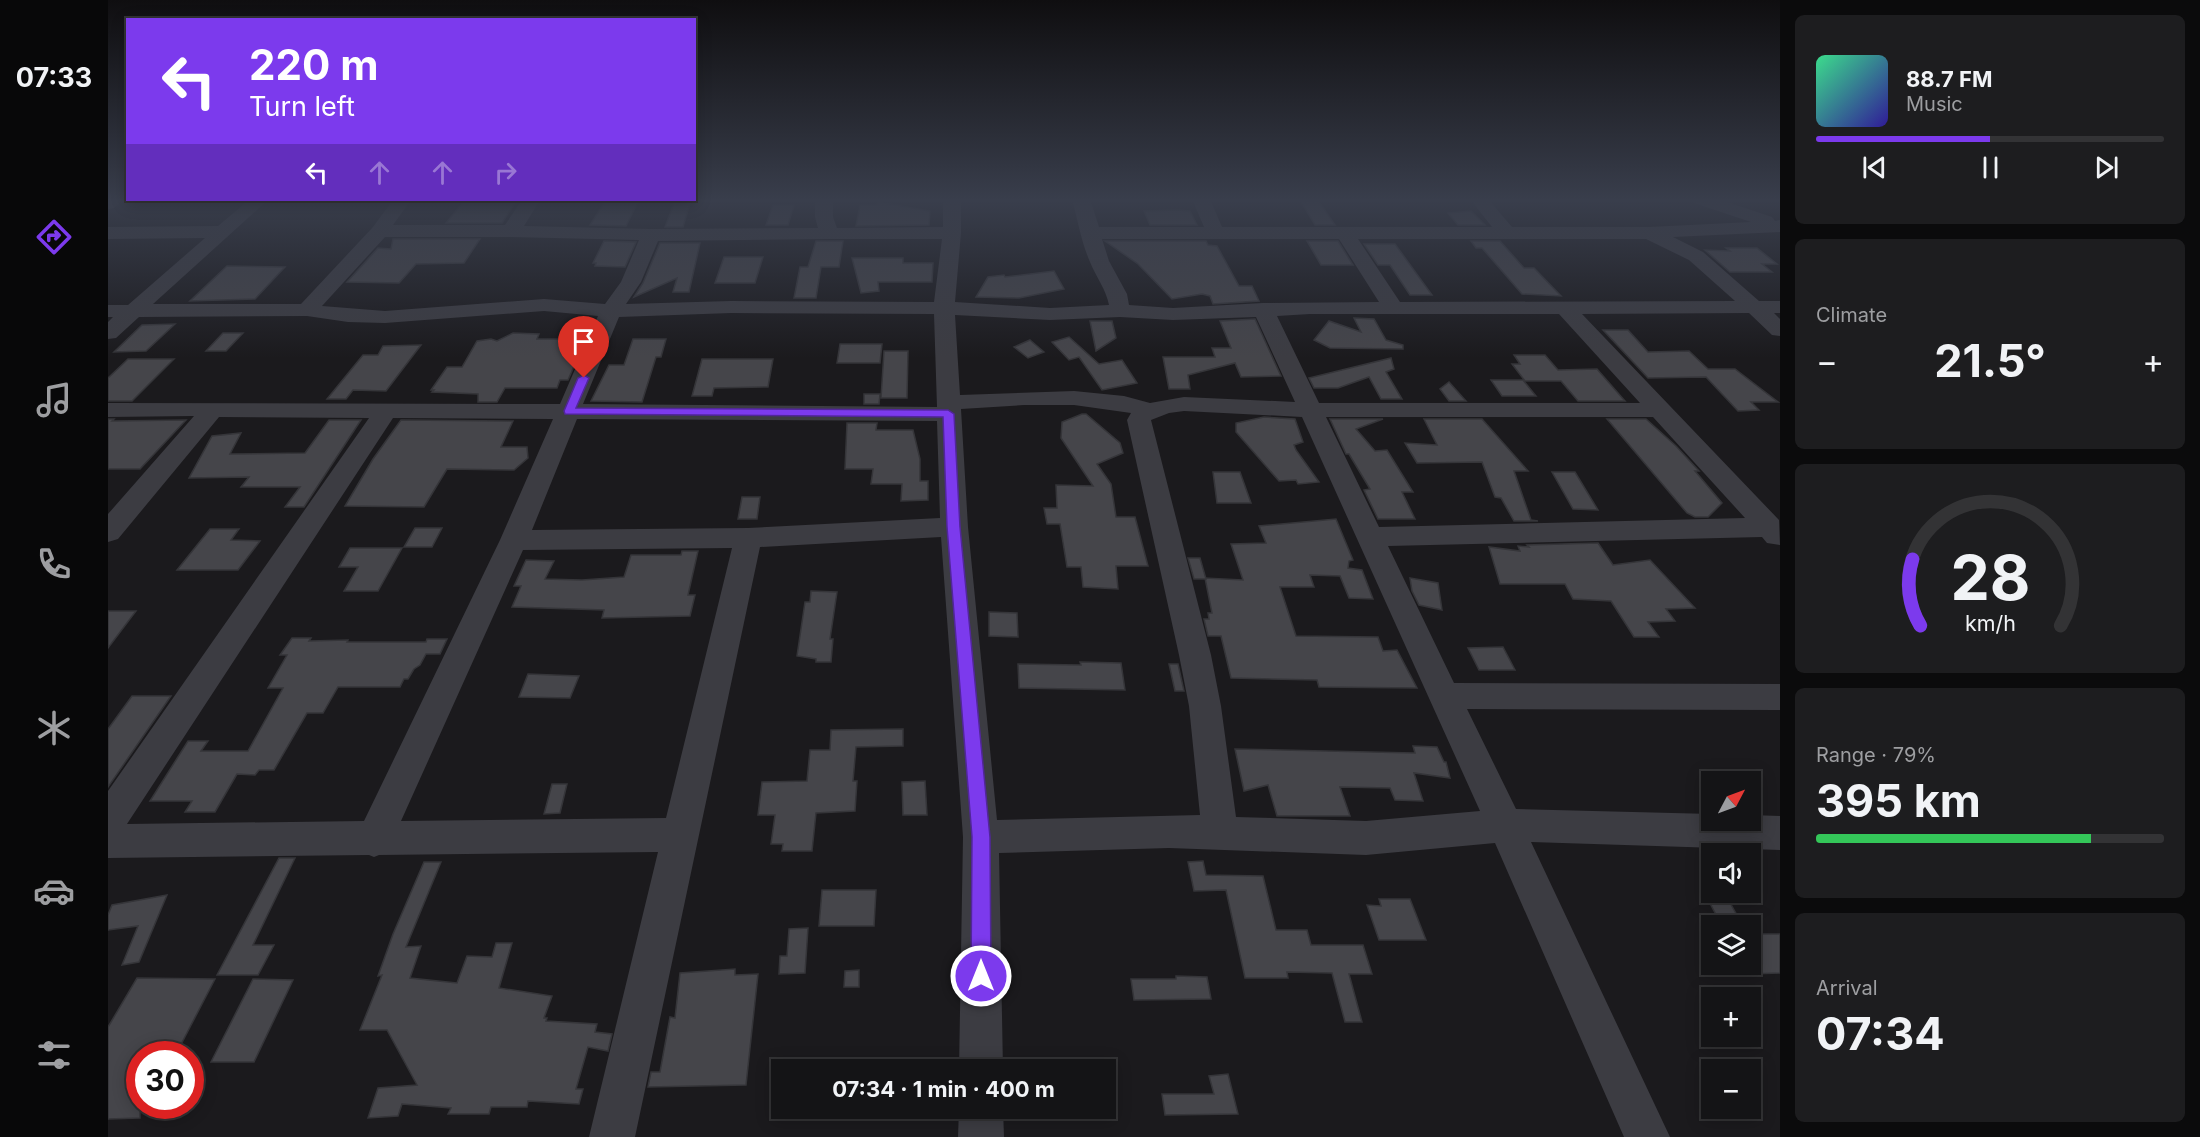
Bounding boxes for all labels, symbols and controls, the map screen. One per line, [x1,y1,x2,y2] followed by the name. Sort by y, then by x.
[249,39,379,90] text: 220 m
[150,42,228,120] icon: left
[16,61,92,94] text: 07:33
[1906,66,1992,92] text: 88.7 FM
[249,90,355,123] text: Turn left
[1906,92,1963,116] text: Music
[1858,151,1891,184] icon: previous
[1974,151,2007,184] icon: pause
[2090,151,2123,184] icon: next
[300,156,333,189] icon: left
[363,156,396,189] icon: ahead
[426,156,459,189] icon: ahead
[489,156,522,189] icon: right
[33,216,75,258] icon: directions
[1816,303,1887,327] text: Climate
[558,316,609,378] pin
[567,325,600,358] icon: arrive
[1934,333,2046,388] text: 21.5°
[1816,341,1838,381] text: −
[2142,341,2164,381] text: +
[33,379,75,421] icon: music
[1950,540,2030,615] text: 28
[33,543,75,585] icon: phone
[1965,610,2015,636] text: km/h
[33,707,75,749] icon: climate
[1816,743,1936,767] text: Range · 79%
[1701,771,1761,831] north arrow
[1701,771,1761,1119] map controls
[1816,773,1981,828] text: 395 km
[1701,843,1761,903] button: sound
[33,870,75,912] icon: car
[1701,915,1761,975] button: layers
[949,944,1013,1008] position arrow
[1816,976,1878,1000] text: Arrival
[1701,987,1761,1047] button: +
[1816,1006,1945,1061] text: 07:34
[33,1034,75,1076] icon: filters
[126,1041,204,1119] speed limit sign: 30
[1701,1059,1761,1119] button: −
[832,1076,1055,1102] text: 07:34 · 1 min · 400 m

